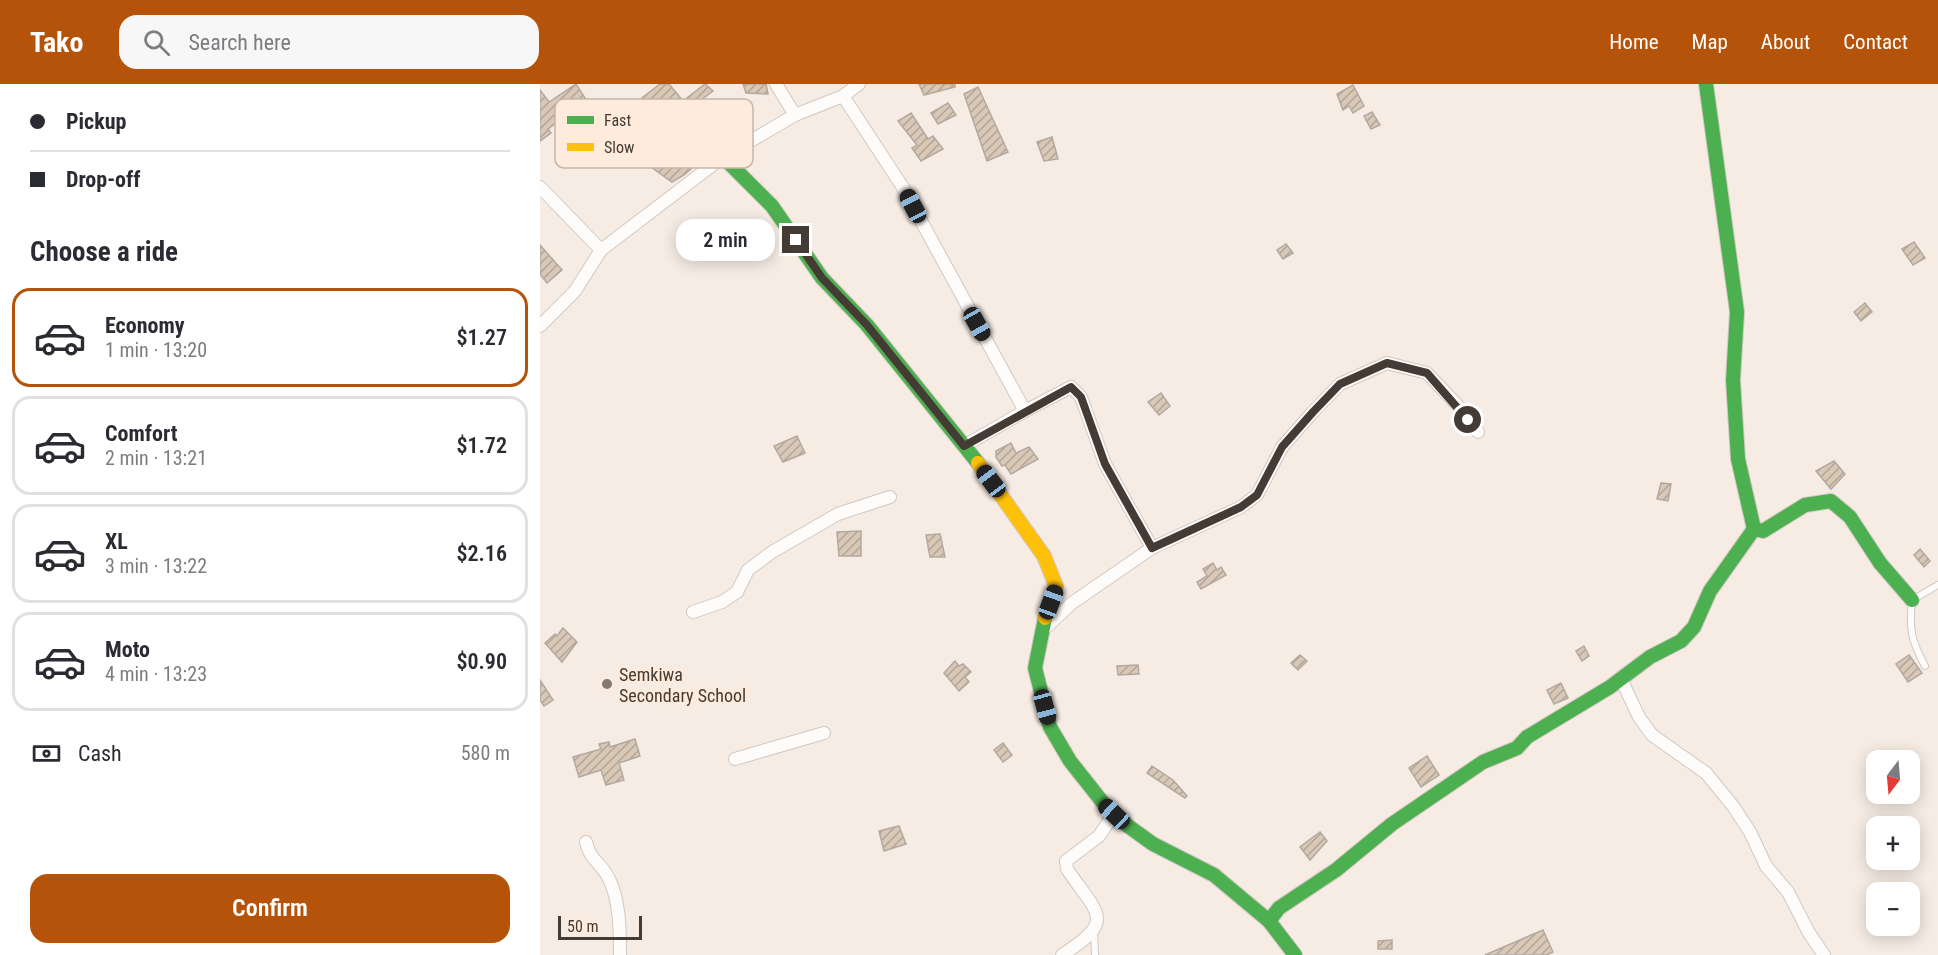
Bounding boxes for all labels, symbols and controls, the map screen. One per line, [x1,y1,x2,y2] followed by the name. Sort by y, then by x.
[119,15,539,69] search box
[30,26,83,59] text: Tako
[140,26,173,59] icon: search
[188,30,291,55] text: Search here
[1609,30,1659,54] text: Home
[1692,30,1728,54] text: Map
[1761,30,1810,54] text: About
[1843,30,1908,54] text: Contact
[555,99,753,168] legend
[66,109,126,134] text: Pickup
[604,111,631,130] text: Fast
[604,138,634,157] text: Slow
[66,167,140,192] text: Drop-off
[897,186,929,226] car
[676,219,775,261] callout: 2 min
[782,226,809,253] route end
[703,228,748,252] text: 2 min
[30,236,178,268] text: Choose a ride
[960,304,994,344] car
[33,311,87,365] icon: car
[105,313,185,338] text: Economy
[456,325,507,350] text: $1.27
[105,338,207,362] text: 1 min · 13:20
[1454,406,1481,433] route start
[33,419,87,473] icon: car
[105,421,178,446] text: Comfort
[456,433,507,458] text: $1.72
[105,446,207,470] text: 2 min · 13:21
[973,461,1009,501] car
[33,527,87,581] icon: car
[105,529,128,554] text: XL
[456,541,507,566] text: $2.16
[105,554,207,578] text: 3 min · 13:22
[1036,582,1066,622] car
[33,635,87,689] icon: car
[105,637,150,662] text: Moto
[456,649,507,674] text: $0.90
[105,662,207,686] text: 4 min · 13:23
[619,664,746,706] place label: Semkiwa Secondary School
[600,677,614,691] marker: Semkiwa Secondary School
[1032,687,1058,727] car
[30,737,63,770] icon: cash
[78,741,122,766] text: Cash
[461,741,510,765] text: 580 m
[1866,750,1920,804] north arrow
[1866,750,1920,936] map controls
[1095,795,1133,833] car
[1866,816,1920,870] button: +
[30,874,510,943] button: Confirm
[1866,882,1920,936] button: −
[558,913,642,940] scale bar
[567,917,599,936] text: 50 m

